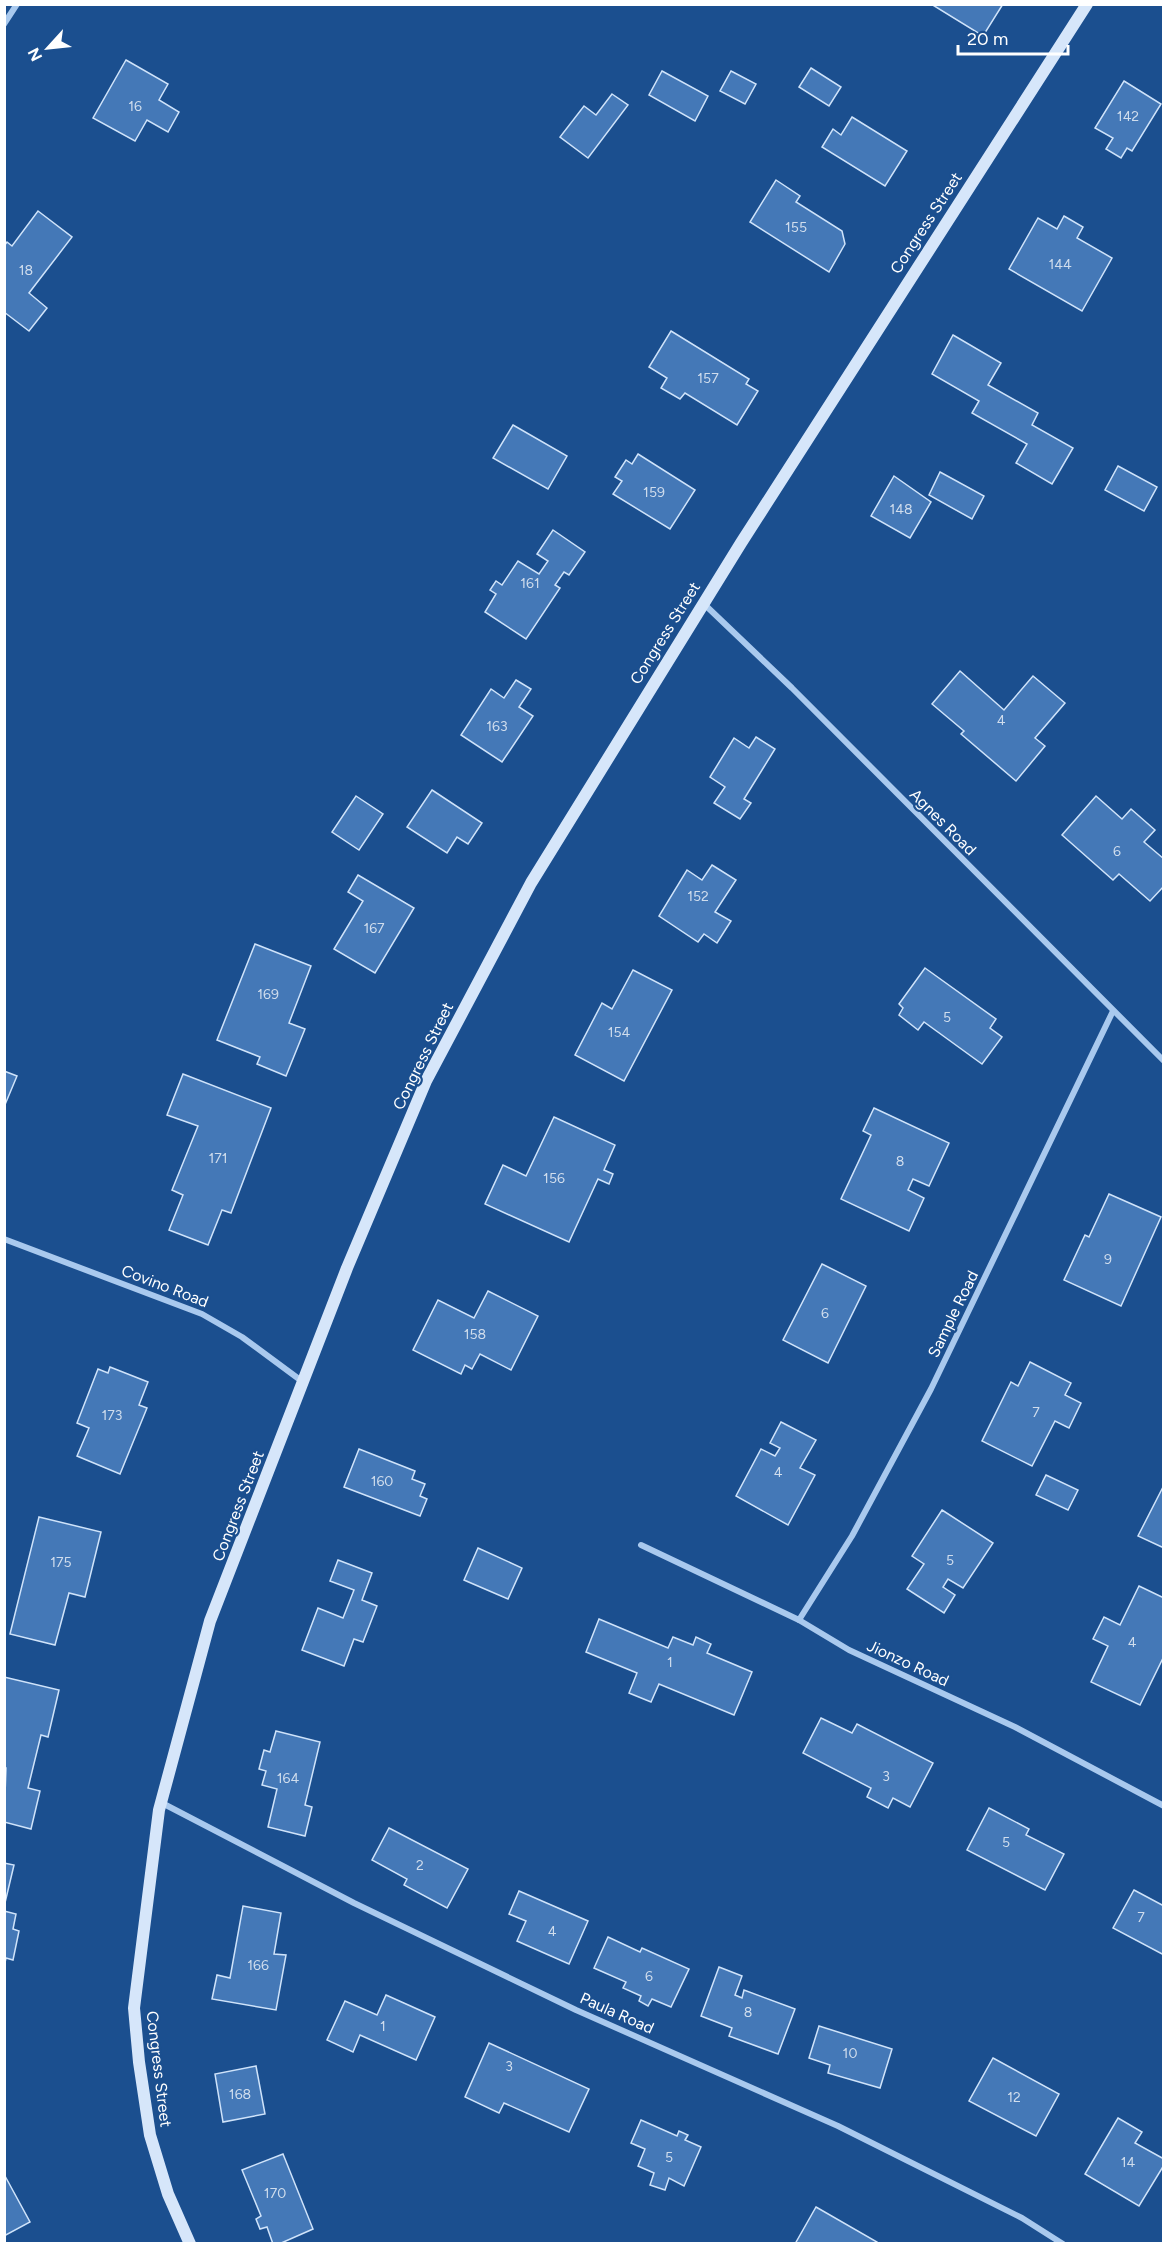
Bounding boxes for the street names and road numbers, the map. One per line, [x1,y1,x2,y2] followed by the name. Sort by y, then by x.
[886,169,966,277] street label: Congress Street
[626,578,704,688] street label: Congress Street
[906,785,980,859] street label: Agnes Road
[389,999,457,1113] street label: Congress Street
[119,1261,211,1311] street label: Covino Road
[924,1268,982,1360] street label: Sample Road
[208,1448,268,1564] street label: Congress Street
[864,1636,952,1690] street label: Jionzo Road
[577,1988,657,2038] street label: Paula Road
[142,2010,176,2128] street label: Congress Street

